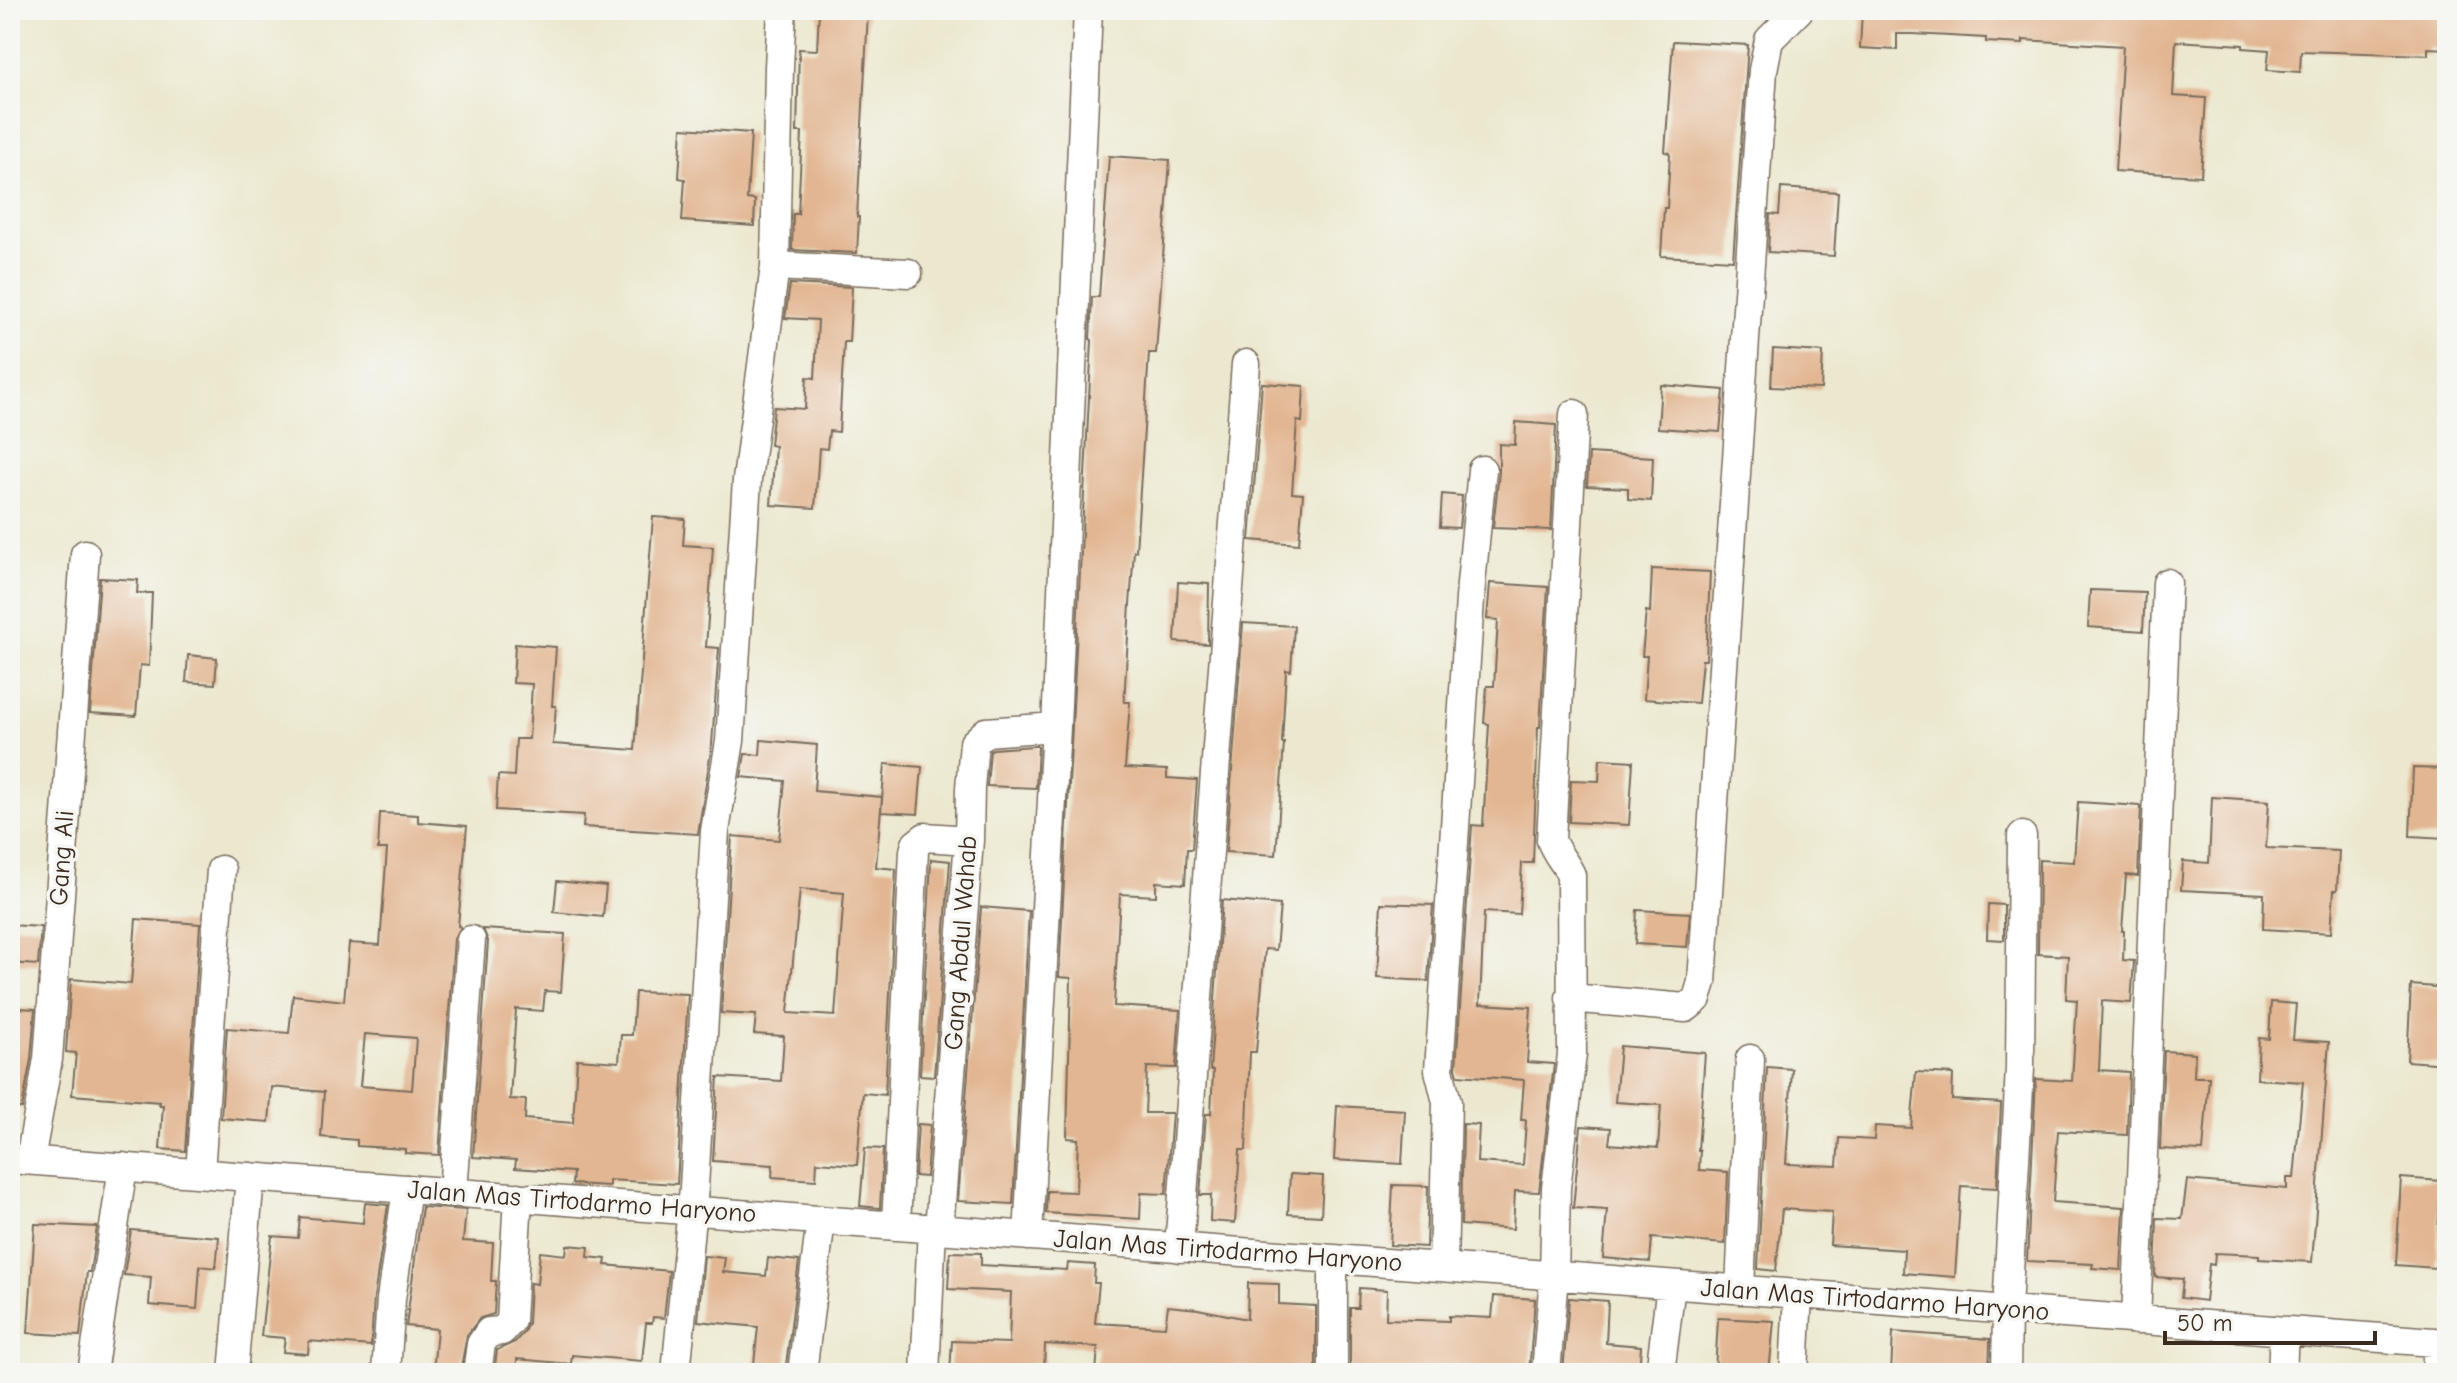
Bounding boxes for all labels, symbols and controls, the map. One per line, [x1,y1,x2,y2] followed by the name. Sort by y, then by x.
[44,809,80,907] street label: Gang Ali
[939,835,983,1051] street label: Gang Abdul Wahab
[407,1175,757,1229] street label: Jalan Mas Tirtodarmo Haryono
[1053,1224,1403,1278] street label: Jalan Mas Tirtodarmo Haryono
[1700,1273,2050,1327] street label: Jalan Mas Tirtodarmo Haryono
[2165,1295,2375,1345] scale bar
[2177,1309,2233,1337] text: 50 m

